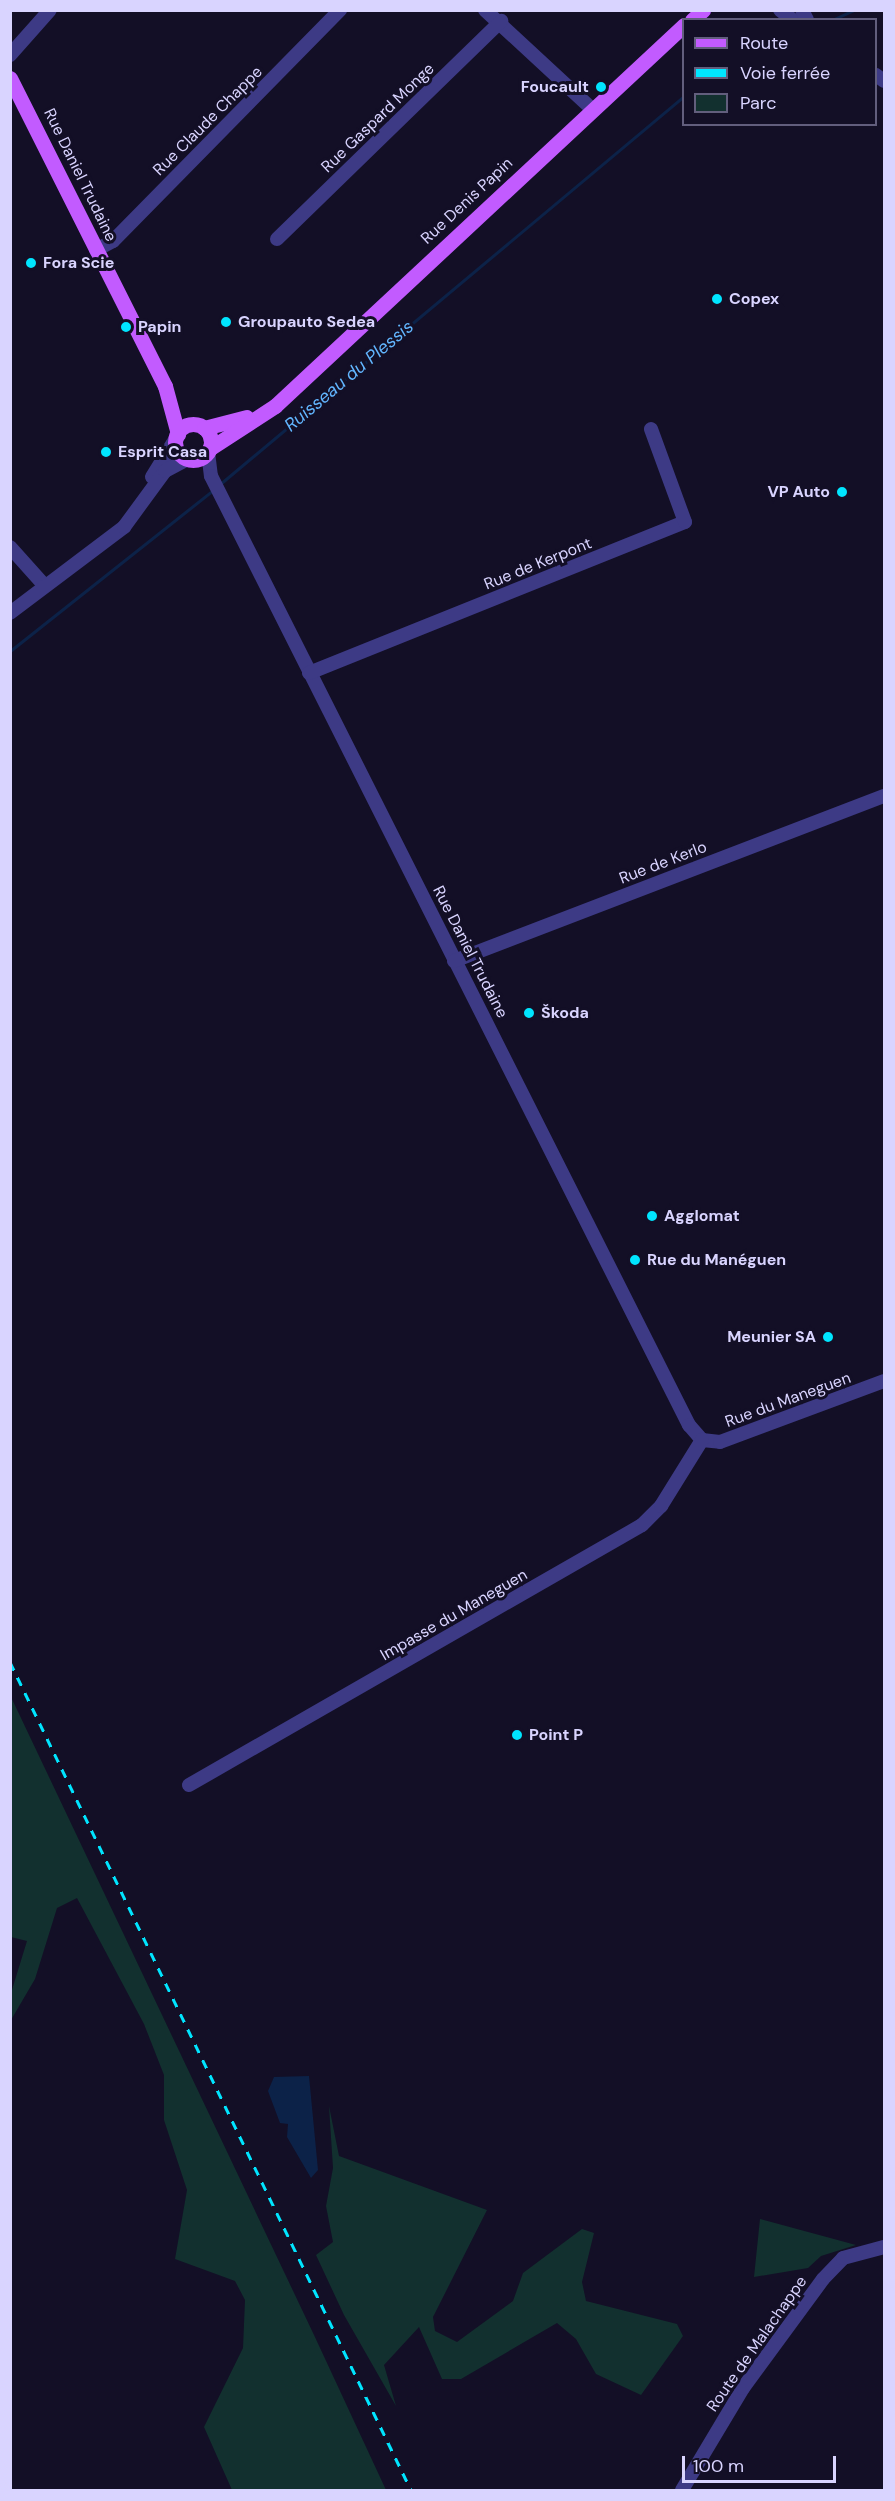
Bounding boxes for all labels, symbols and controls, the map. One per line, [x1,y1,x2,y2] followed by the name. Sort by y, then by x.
[682,18,877,126] legend
[740,31,788,55] text: Route
[318,59,438,177] street label: Rue Gaspard Monge
[740,61,830,85] text: Voie ferrée
[149,62,267,180] street label: Rue Claude Chappe
[521,77,589,97] place label: Foucault
[594,80,608,94] marker: Foucault
[740,91,776,115] text: Parc
[39,105,121,245] street label: Rue Daniel Trudaine
[417,154,517,248] street label: Rue Denis Papin
[43,253,114,273] place label: Fora Scie
[24,256,38,270] marker: Fora Scie
[729,289,779,309] place label: Copex
[710,292,724,306] marker: Copex
[238,312,375,332] place label: Groupauto Sedea
[219,315,233,329] marker: Groupauto Sedea
[280,316,418,436] water label: Ruisseau du Plessis
[138,317,181,337] place label: Papin
[119,320,133,334] marker: Papin
[118,442,207,462] place label: Esprit Casa
[99,445,113,459] marker: Esprit Casa
[768,482,830,502] place label: VP Auto
[835,485,849,499] marker: VP Auto
[481,534,595,594] street label: Rue de Kerpont
[616,838,710,888] street label: Rue de Kerlo
[428,883,512,1021] street label: Rue Daniel Trudaine
[541,1003,589,1023] place label: Škoda
[522,1006,536,1020] marker: Škoda
[664,1206,740,1226] place label: Agglomat
[645,1209,659,1223] marker: Agglomat
[647,1250,786,1270] place label: Rue du Manéguen
[628,1253,642,1267] marker: Rue du Manéguen
[727,1327,816,1347] place label: Meunier SA
[821,1330,835,1344] marker: Meunier SA
[723,1368,853,1432] street label: Rue du Maneguen
[377,1565,531,1665] street label: Impasse du Maneguen
[529,1725,583,1745] place label: Point P
[510,1728,524,1742] marker: Point P
[703,2273,811,2415] street label: Route de Malachappe
[685,2444,840,2482] scale bar
[693,2454,744,2478] text: 100 m

